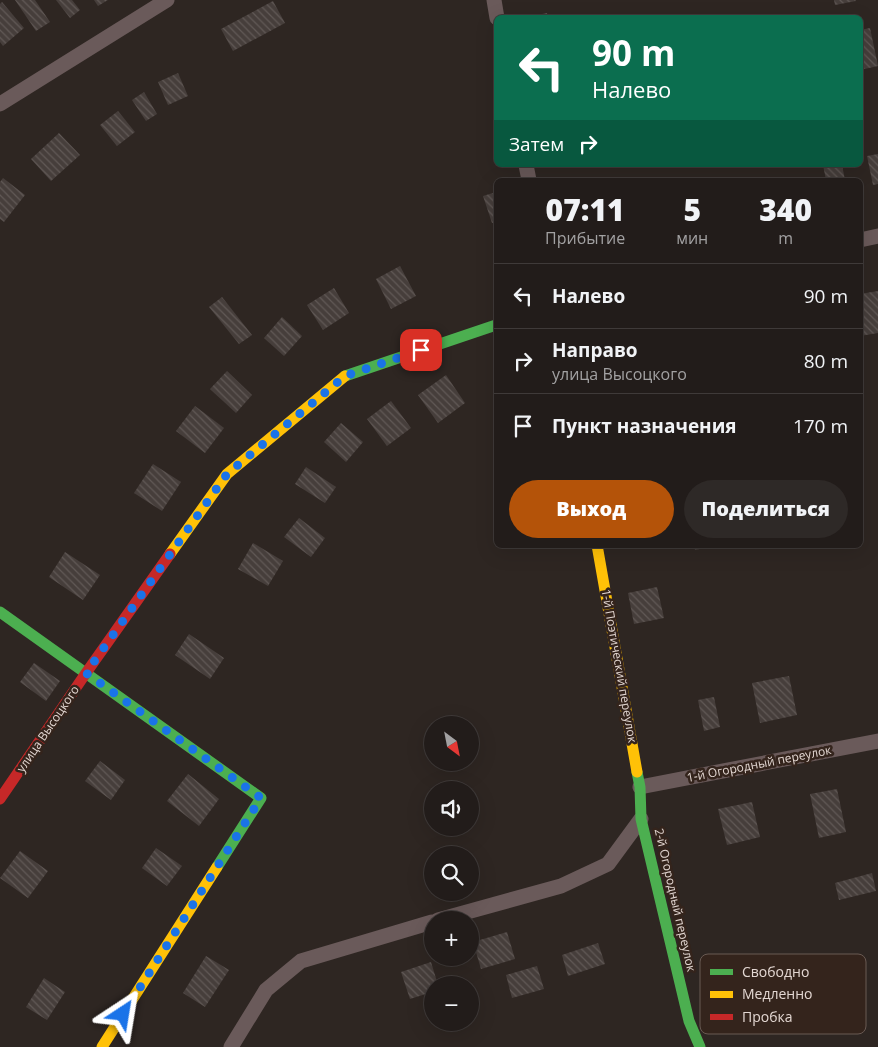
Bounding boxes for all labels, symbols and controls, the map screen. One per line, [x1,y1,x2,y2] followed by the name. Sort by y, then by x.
[592,29,675,76] text: 90 m
[509,35,574,100] icon: left
[592,74,671,104] text: Налево
[574,130,602,158] icon: right
[509,131,564,157] text: Затем
[546,189,625,230] text: 07:11
[683,189,701,230] text: 5
[759,189,812,230] text: 340
[545,227,625,249] text: Прибытие
[676,227,708,249] text: мин
[778,227,793,249] text: m
[509,282,537,310] icon: left
[552,283,625,309] text: Налево
[804,283,848,309] text: 90 m
[400,329,442,371] pin
[407,336,435,364] icon: arrive
[552,337,638,363] text: Направо
[509,347,537,375] icon: right
[804,348,848,374] text: 80 m
[552,363,687,385] text: улица Высоцкого
[509,412,537,440] icon: arrive
[552,413,737,439] text: Пункт назначения
[793,413,848,439] text: 170 m
[509,480,674,538] button: Выход
[684,480,848,538] button: Поделиться
[598,588,642,745] street label: 1-й Поэтический переулок
[12,682,83,775] street label: улица Высоцкого
[424,716,479,771] north arrow
[424,716,479,1031] map controls
[685,741,833,786] street label: 1-й Огородный переулок
[424,781,479,836] button: sound
[651,826,700,974] street label: 2-й Огородный переулок
[424,846,479,901] button: search
[424,911,479,966] button: +
[700,954,866,1034] legend
[742,962,809,981] text: Свободно
[424,976,479,1031] button: −
[742,984,813,1003] text: Медленно
[96,987,148,1039] position arrow
[742,1007,793,1026] text: Пробка

